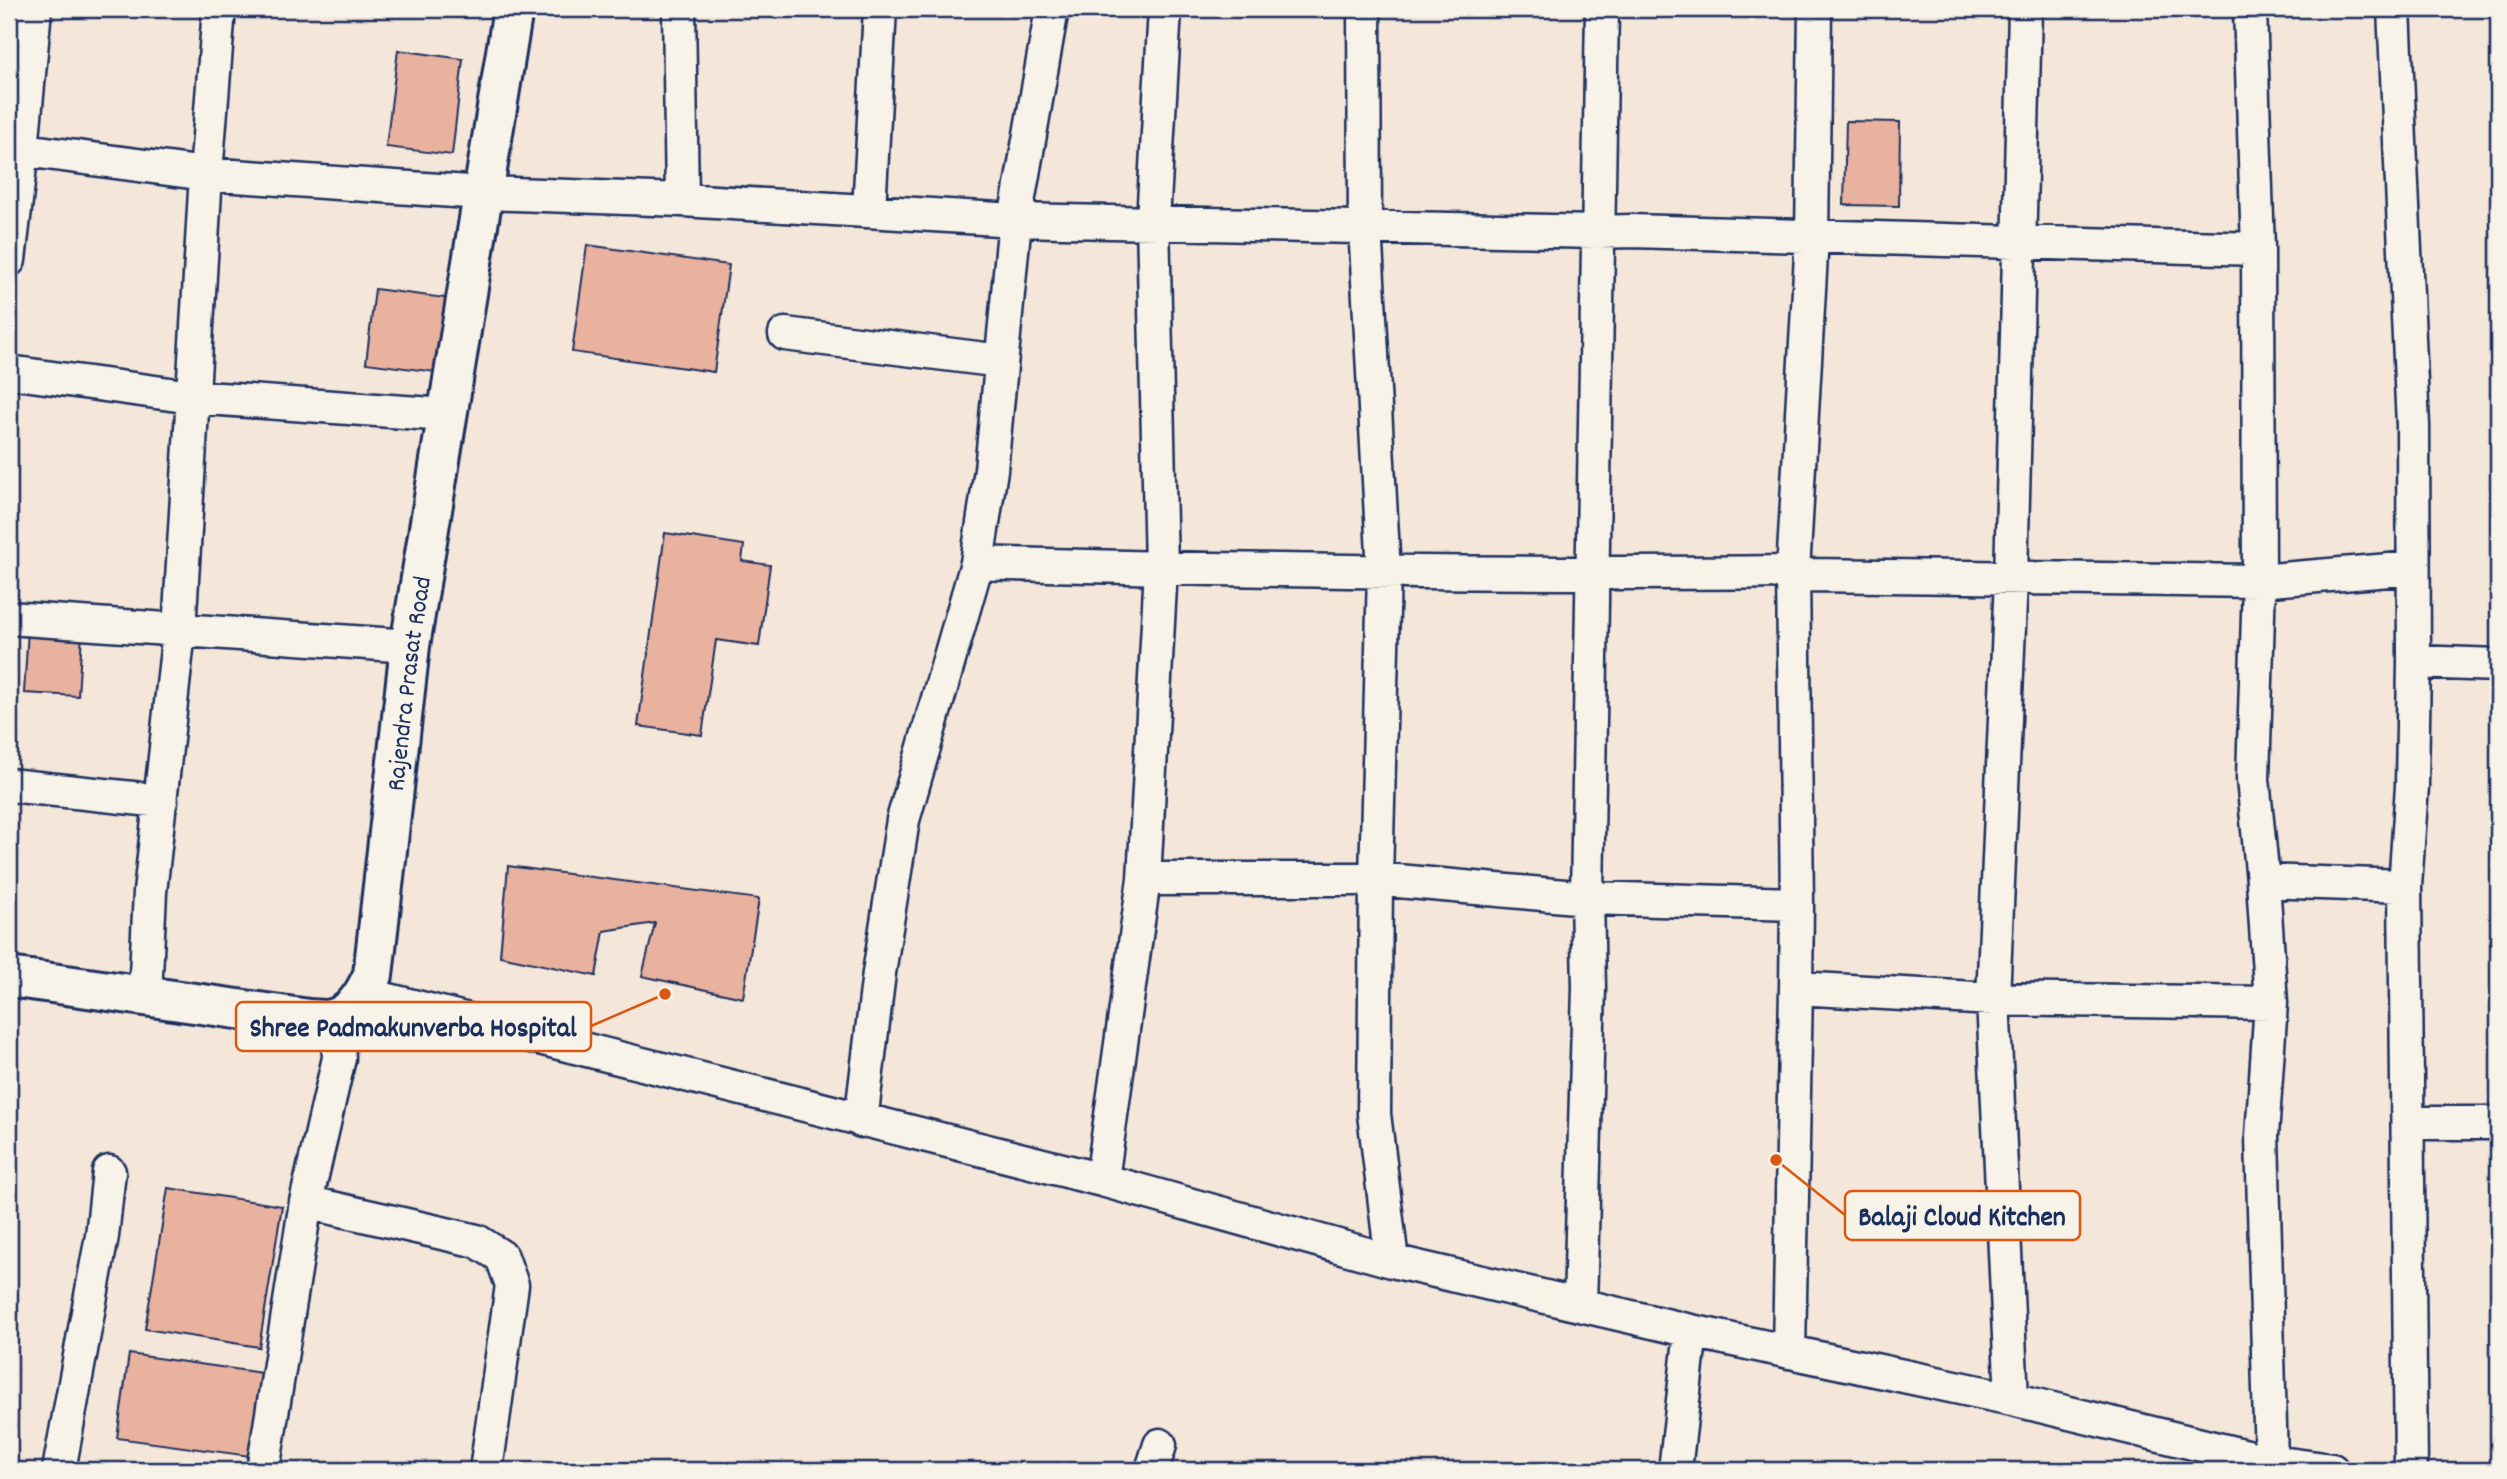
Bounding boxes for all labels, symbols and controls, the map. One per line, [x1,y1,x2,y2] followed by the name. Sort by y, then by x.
[379,574,443,793] street label: Rajendra Prasat Road
[236,1002,591,1051] callout: Shree Padmakunverba Hospital
[249,1011,577,1051] text: Shree Padmakunverba Hospital
[1845,1191,2080,1240] callout: Balaji Cloud Kitchen
[1858,1200,2066,1240] text: Balaji Cloud Kitchen

